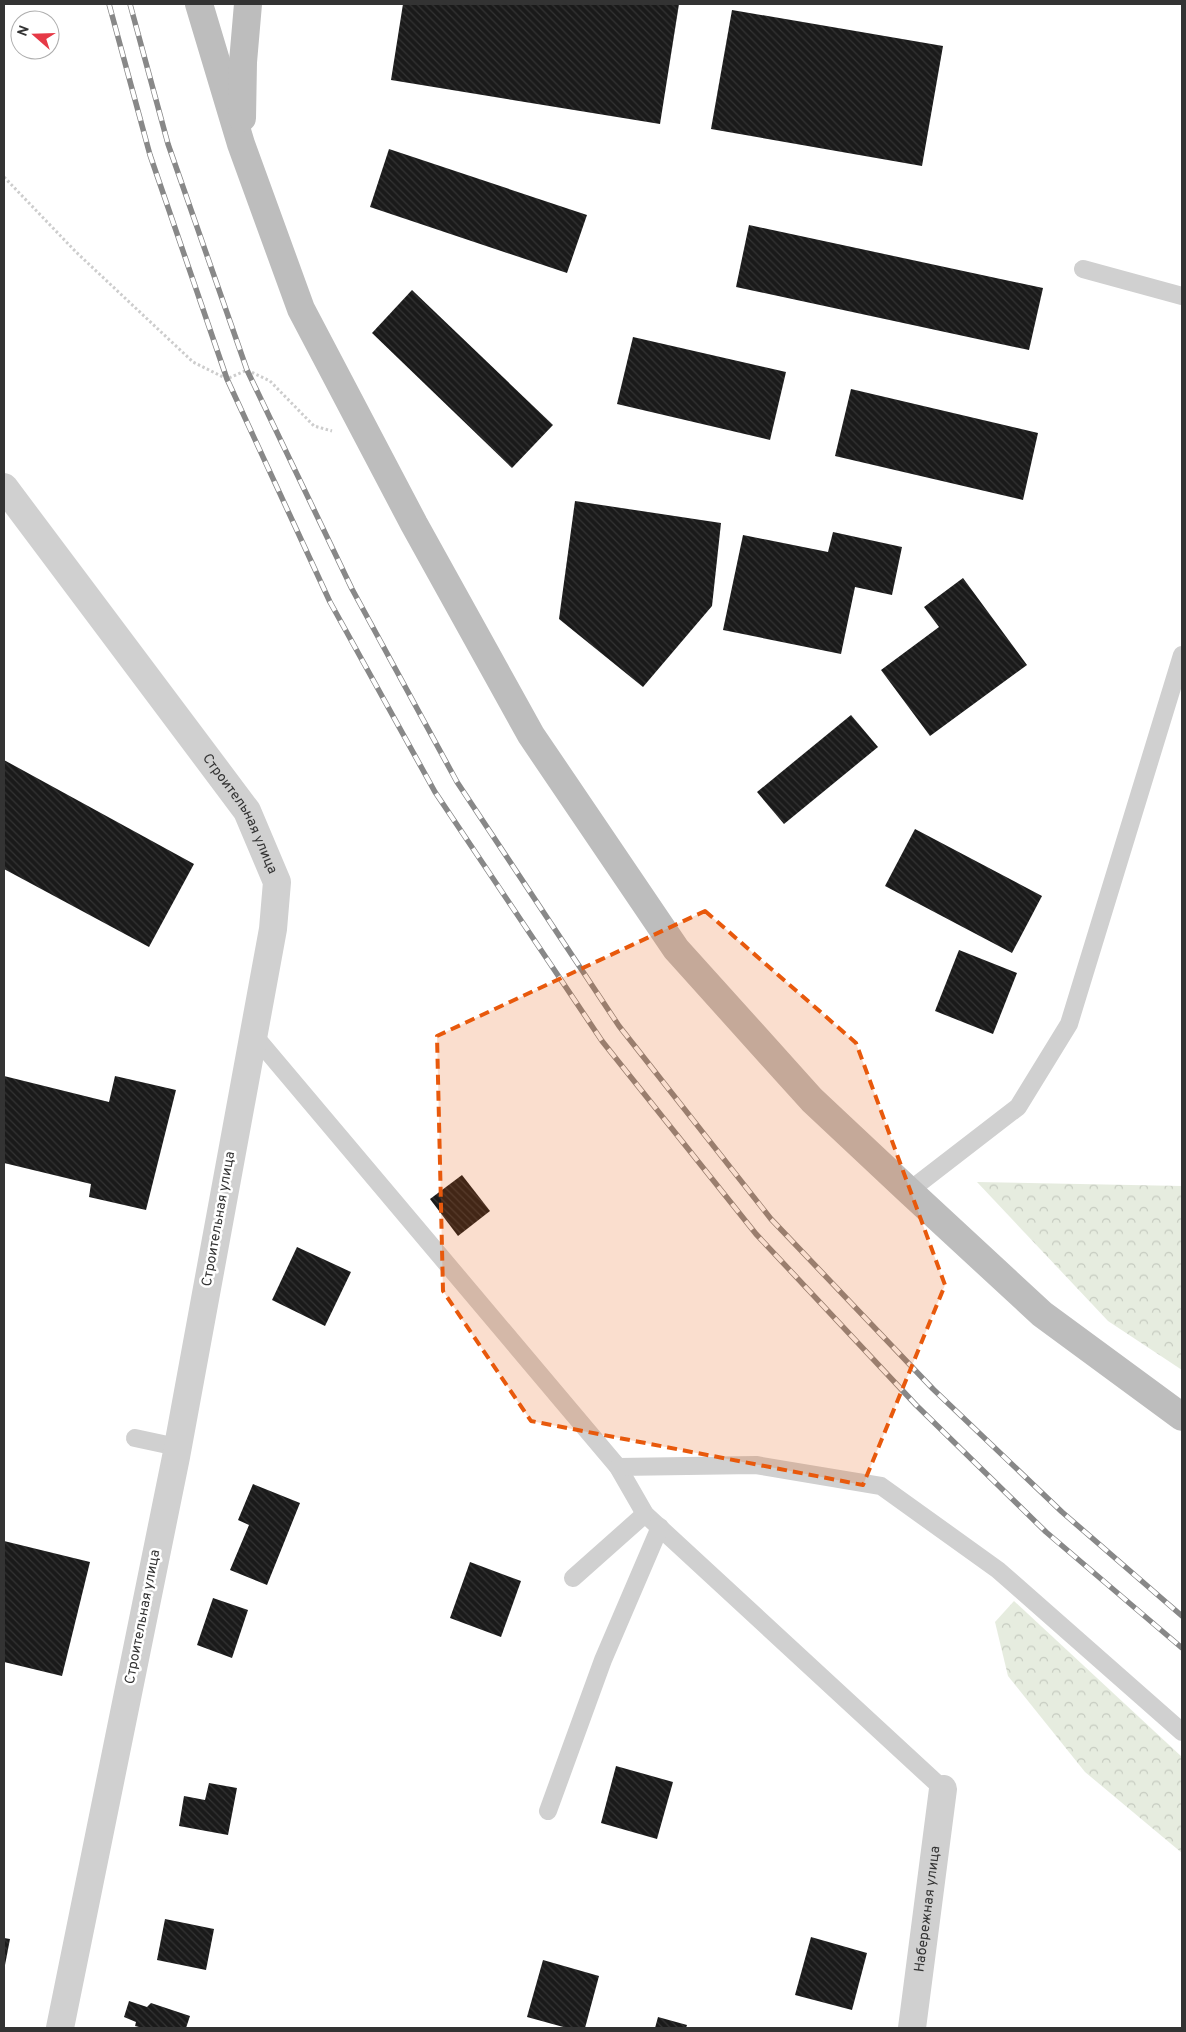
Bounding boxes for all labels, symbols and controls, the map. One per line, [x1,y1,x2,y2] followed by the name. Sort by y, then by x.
[10,10,60,60] north arrow
[14,23,34,39] text: N
[199,750,281,876] street label: Строительная улица
[199,1150,239,1288] street label: Строительная улица
[122,1548,164,1686] street label: Строительная улица
[911,1845,944,1973] street label: Набережная улица

